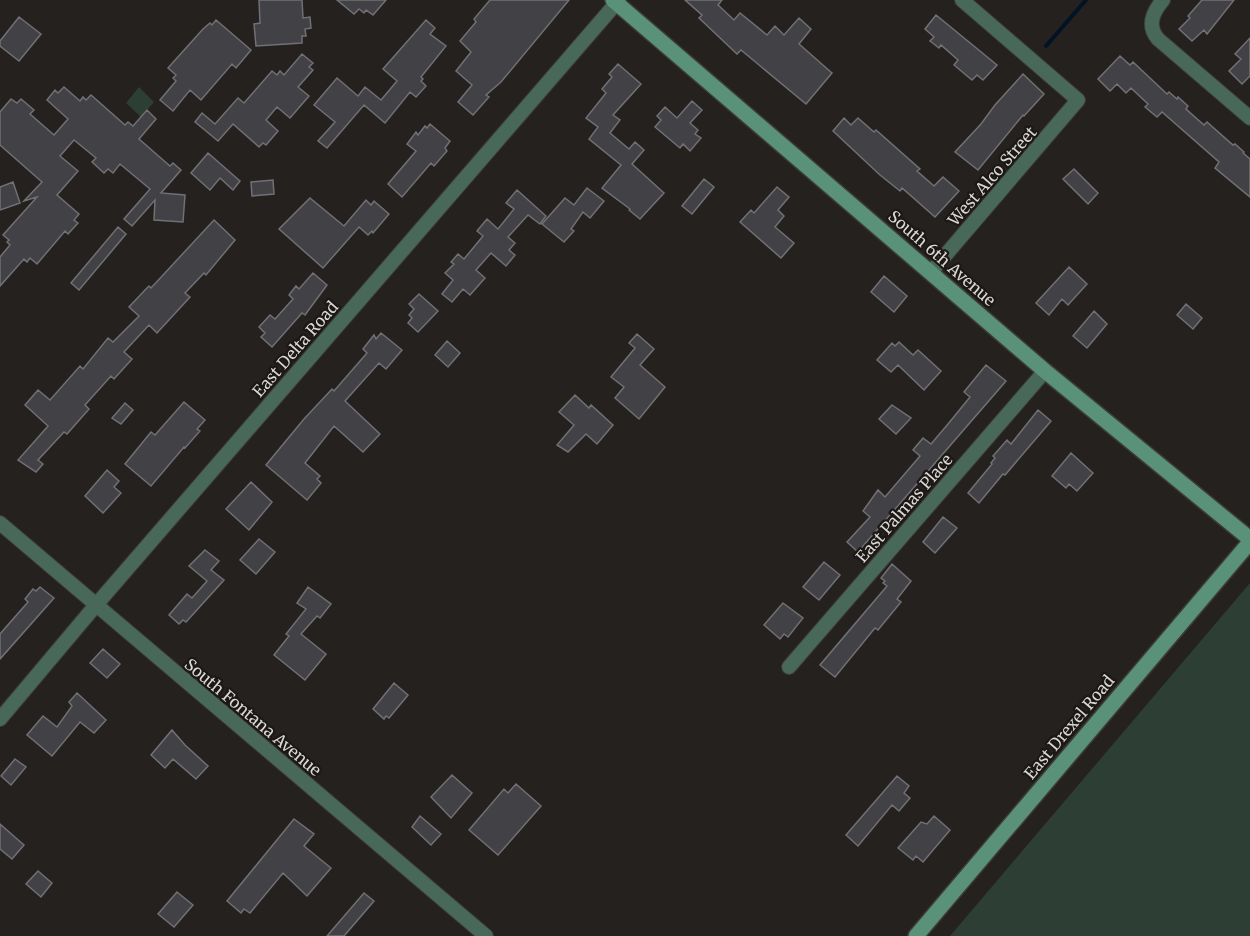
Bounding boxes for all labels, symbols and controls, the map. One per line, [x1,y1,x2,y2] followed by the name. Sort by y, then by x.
[943,122,1041,230] street label: West Alco Street
[884,206,1000,310] street label: South 6th Avenue
[248,297,342,401] street label: East Delta Road
[851,450,957,566] street label: East Palmas Place
[181,654,325,780] street label: South Fontana Avenue
[1020,671,1119,783] street label: East Drexel Road

